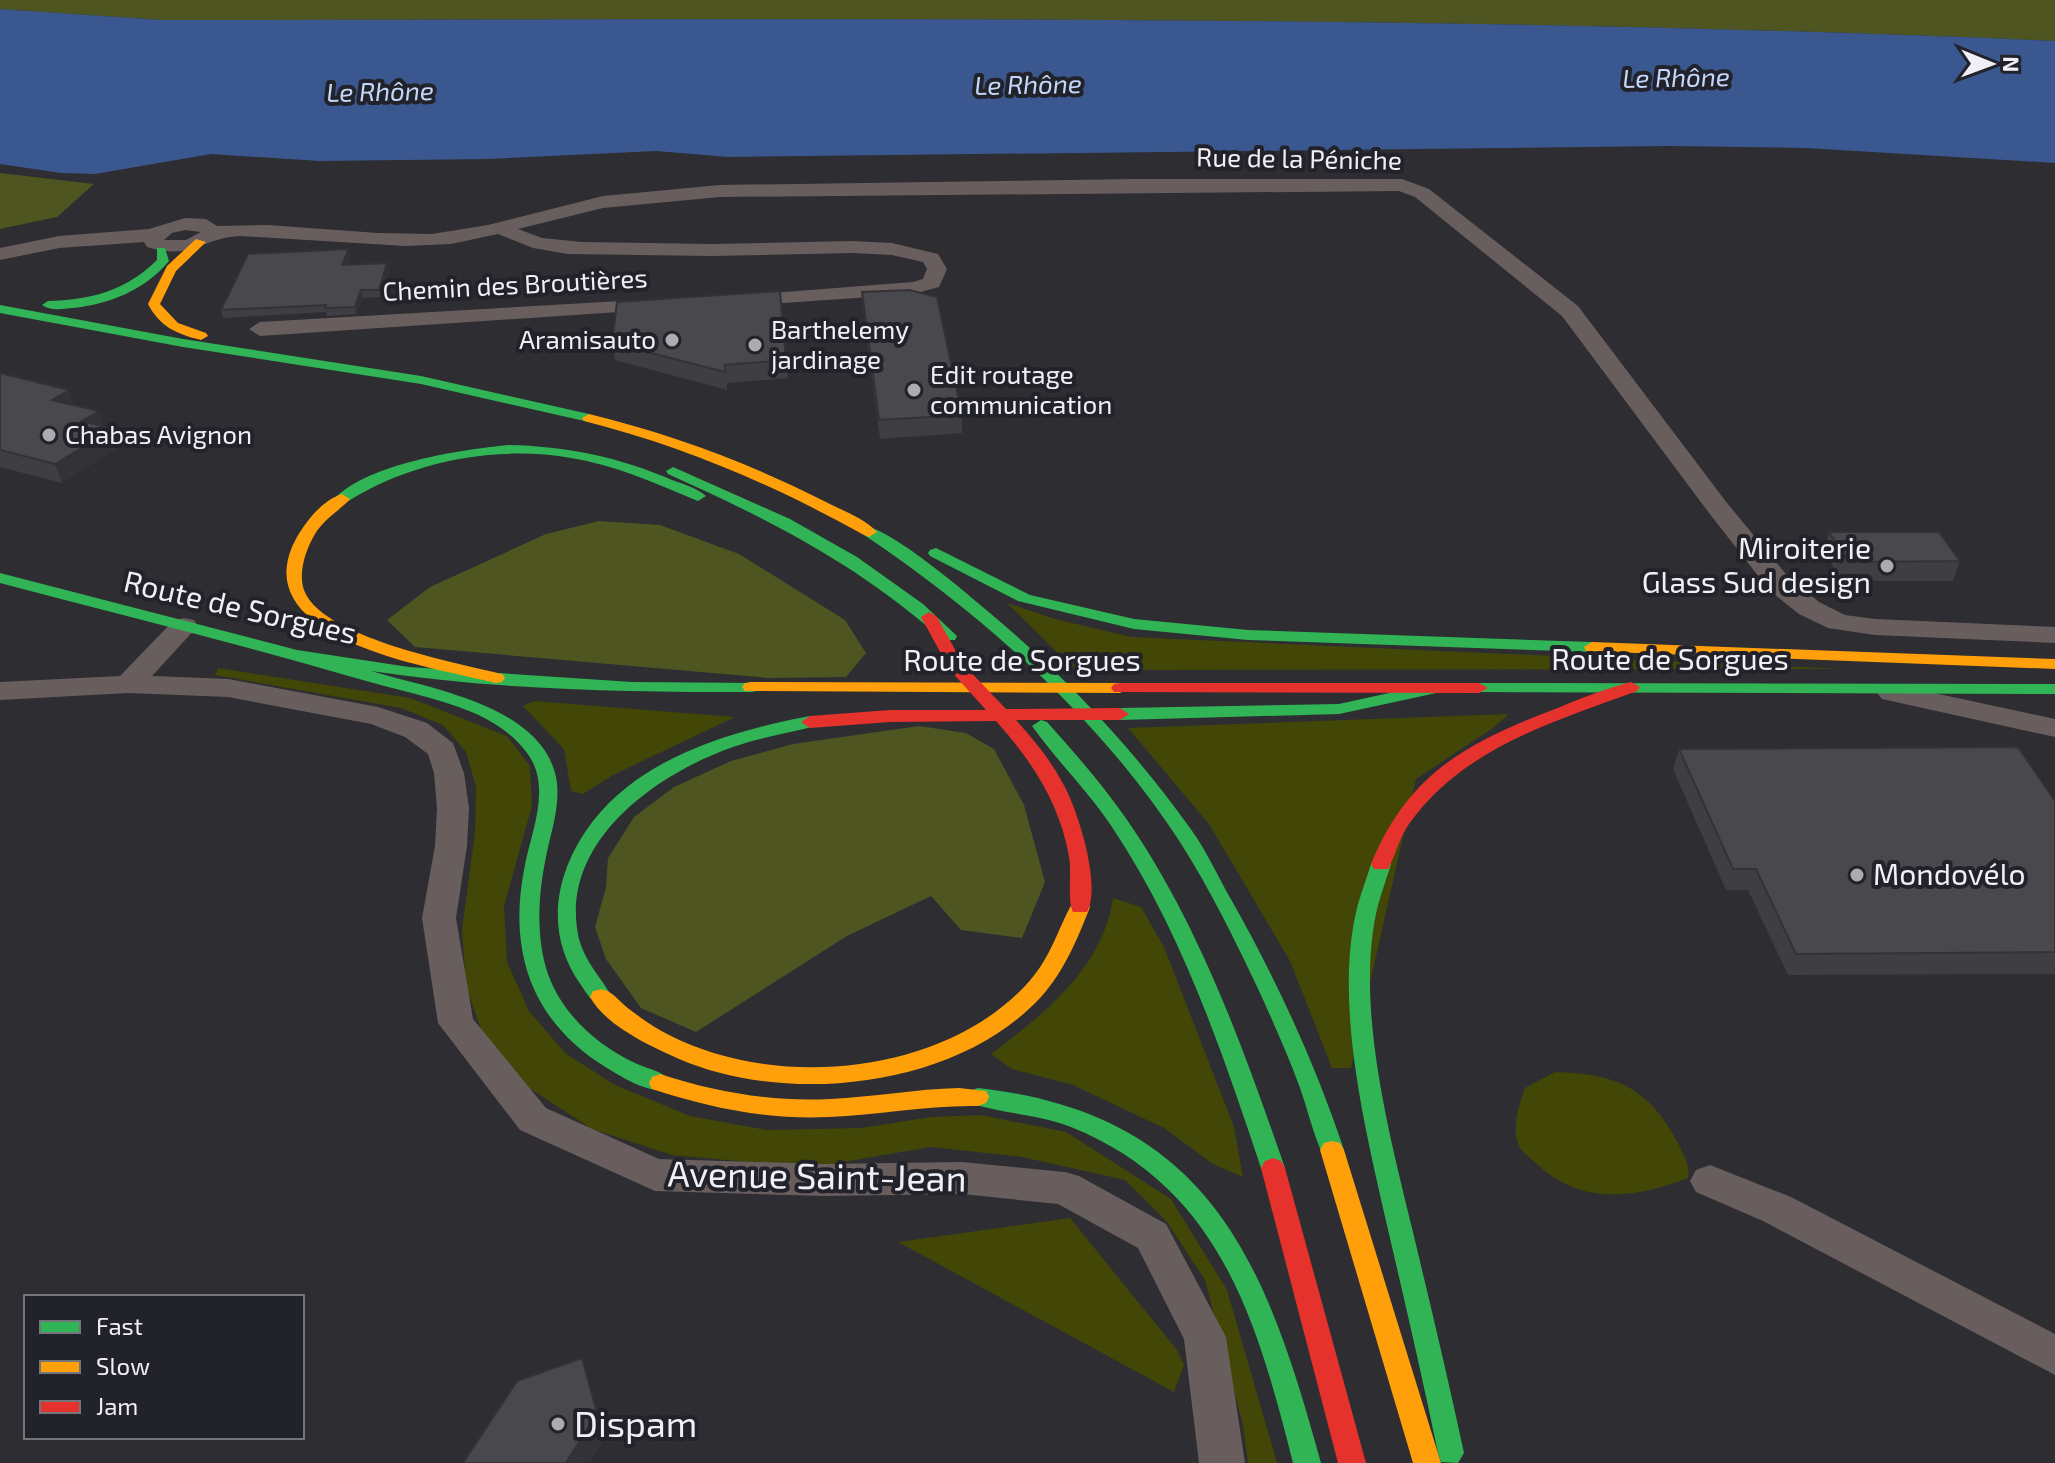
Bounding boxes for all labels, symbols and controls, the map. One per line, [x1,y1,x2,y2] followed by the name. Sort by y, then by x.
[1951,24,2031,104] north arrow
[1999,56,2025,73] text: N
[1622,60,1730,93] water label: Le Rhône
[974,67,1082,100] water label: Le Rhône
[326,74,434,107] water label: Le Rhône
[1196,140,1402,175] street label: Rue de la Péniche
[382,261,648,306] street label: Chemin des Broutières
[771,313,909,374] place label: Barthelemy jardinage
[519,323,656,354] place label: Aramisauto
[663,331,681,349] marker: Aramisauto
[746,336,764,354] marker: Barthelemy jardinage
[930,358,1112,419] place label: Edit routage communication
[905,381,923,399] marker: Edit routage communication
[65,418,252,449] place label: Chabas Avignon
[40,426,58,444] marker: Chabas Avignon
[1642,529,1871,599] place label: Miroiterie Glass Sud design
[1878,557,1896,575] marker: Miroiterie Glass Sud design
[121,562,360,650] street label: Route de Sorgues
[1551,640,1789,676] street label: Route de Sorgues
[903,641,1141,677] street label: Route de Sorgues
[1873,855,2026,891] place label: Mondovélo
[1848,866,1866,884] marker: Mondovélo
[667,1150,967,1199] street label: Avenue Saint-Jean
[24,1295,304,1439] legend
[96,1311,143,1340] text: Fast
[96,1351,150,1380] text: Slow
[96,1391,138,1420] text: Jam
[574,1401,697,1444] place label: Dispam
[549,1415,567,1433] marker: Dispam

